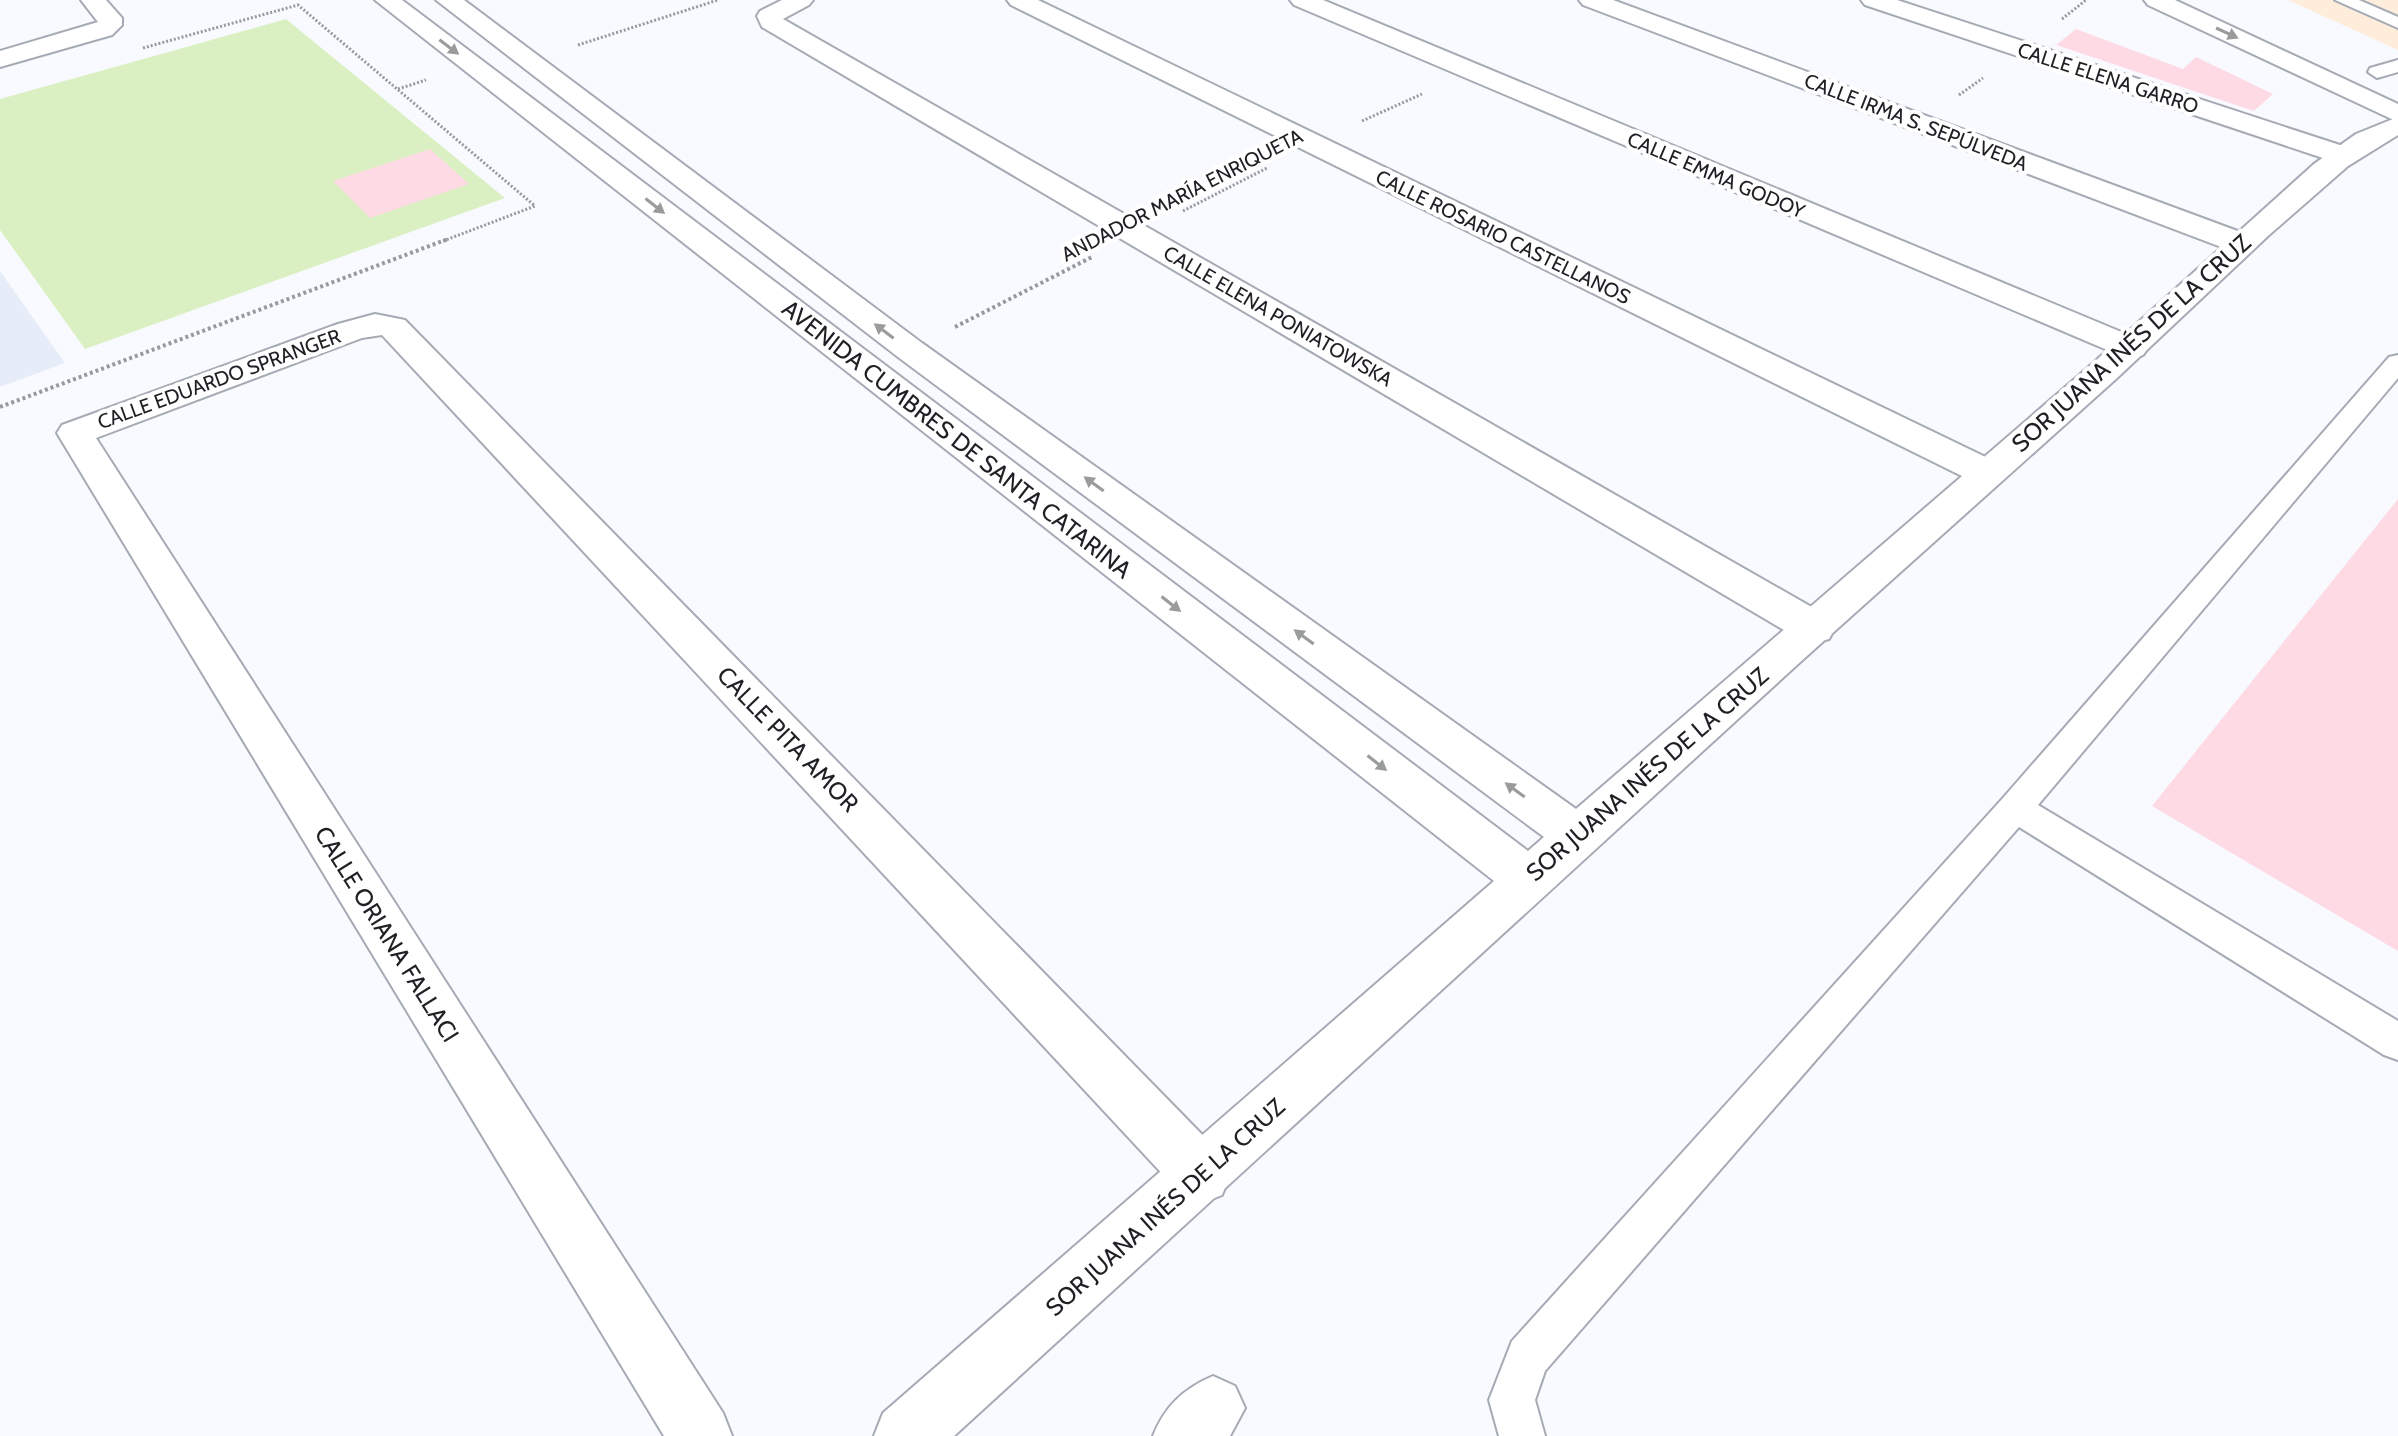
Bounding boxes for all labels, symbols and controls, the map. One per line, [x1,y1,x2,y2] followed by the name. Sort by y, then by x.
[2215,26,2238,40] one-way arrow
[2015,37,2201,119] street label: CALLE ELENA GARRO
[439,39,459,55] one-way arrow
[1801,68,2032,176] street label: CALLE IRMA S. SEPÚLVEDA
[1057,123,1307,266] street label: ANDADOR MARÍA ENRIQUETA
[1624,127,1809,223] street label: CALLE EMMA GODOY
[1372,165,1635,309] street label: CALLE ROSARIO CASTELLANOS
[645,198,665,214] one-way arrow
[2006,228,2257,458] street label: SOR JUANA INÉS DE LA CRUZ
[1159,241,1397,392] street label: CALLE ELENA PONIATOWSKA
[777,294,1138,584] street label: AVENIDA CUMBRES DE SANTA CATARINA
[874,323,894,339] one-way arrow
[94,324,344,434] street label: CALLE EDUARDO SPRANGER
[1084,477,1104,493] one-way arrow
[1161,596,1181,612] one-way arrow
[1294,630,1315,645] one-way arrow
[711,660,865,818] street label: CALLE PITA AMOR
[1520,660,1775,887] street label: SOR JUANA INÉS DE LA CRUZ
[1367,754,1387,770] one-way arrow
[1504,783,1525,798] one-way arrow
[309,821,465,1047] street label: CALLE ORIANA FALLACI
[1040,1092,1291,1322] street label: SOR JUANA INÉS DE LA CRUZ

